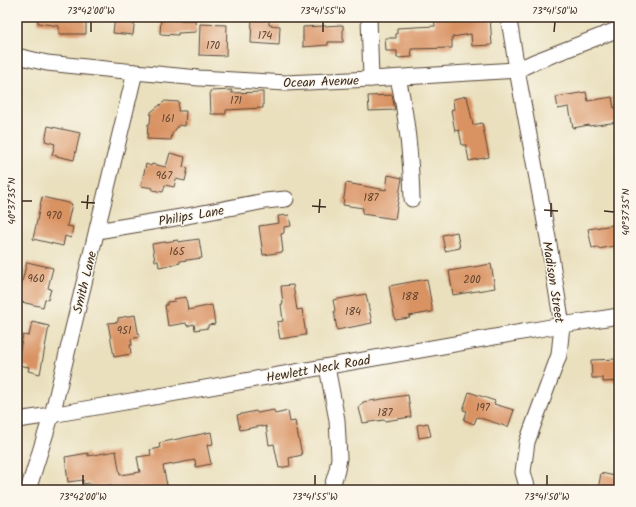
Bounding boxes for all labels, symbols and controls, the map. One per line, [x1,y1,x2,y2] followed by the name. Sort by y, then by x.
[67,3,115,19] text: 73°42'00"W
[300,3,346,19] text: 73°41'55"W
[532,3,578,19] text: 73°41'50"W
[258,27,272,45] house number: 174
[206,37,221,55] house number: 170
[283,71,360,94] street label: Ocean Avenue
[230,92,242,110] house number: 171
[161,110,175,128] house number: 161
[156,167,173,185] house number: 967
[4,177,20,224] text: 40°37'35"N
[618,188,634,235] text: 40°37'35"N
[363,189,379,207] house number: 187
[157,200,226,233] street label: Philips Lane
[46,207,62,225] house number: 970
[536,240,569,326] street label: Madison Street
[169,243,186,261] house number: 165
[68,249,103,316] street label: Smith Lane
[28,270,45,288] house number: 960
[463,271,481,289] house number: 200
[402,288,419,306] house number: 188
[345,303,361,321] house number: 184
[117,322,131,340] house number: 951
[265,350,372,389] street label: Hewlett Neck Road
[476,399,491,417] house number: 197
[377,404,393,422] house number: 187
[59,489,107,505] text: 73°42'00"W
[292,489,338,505] text: 73°41'55"W
[524,489,570,505] text: 73°41'50"W

